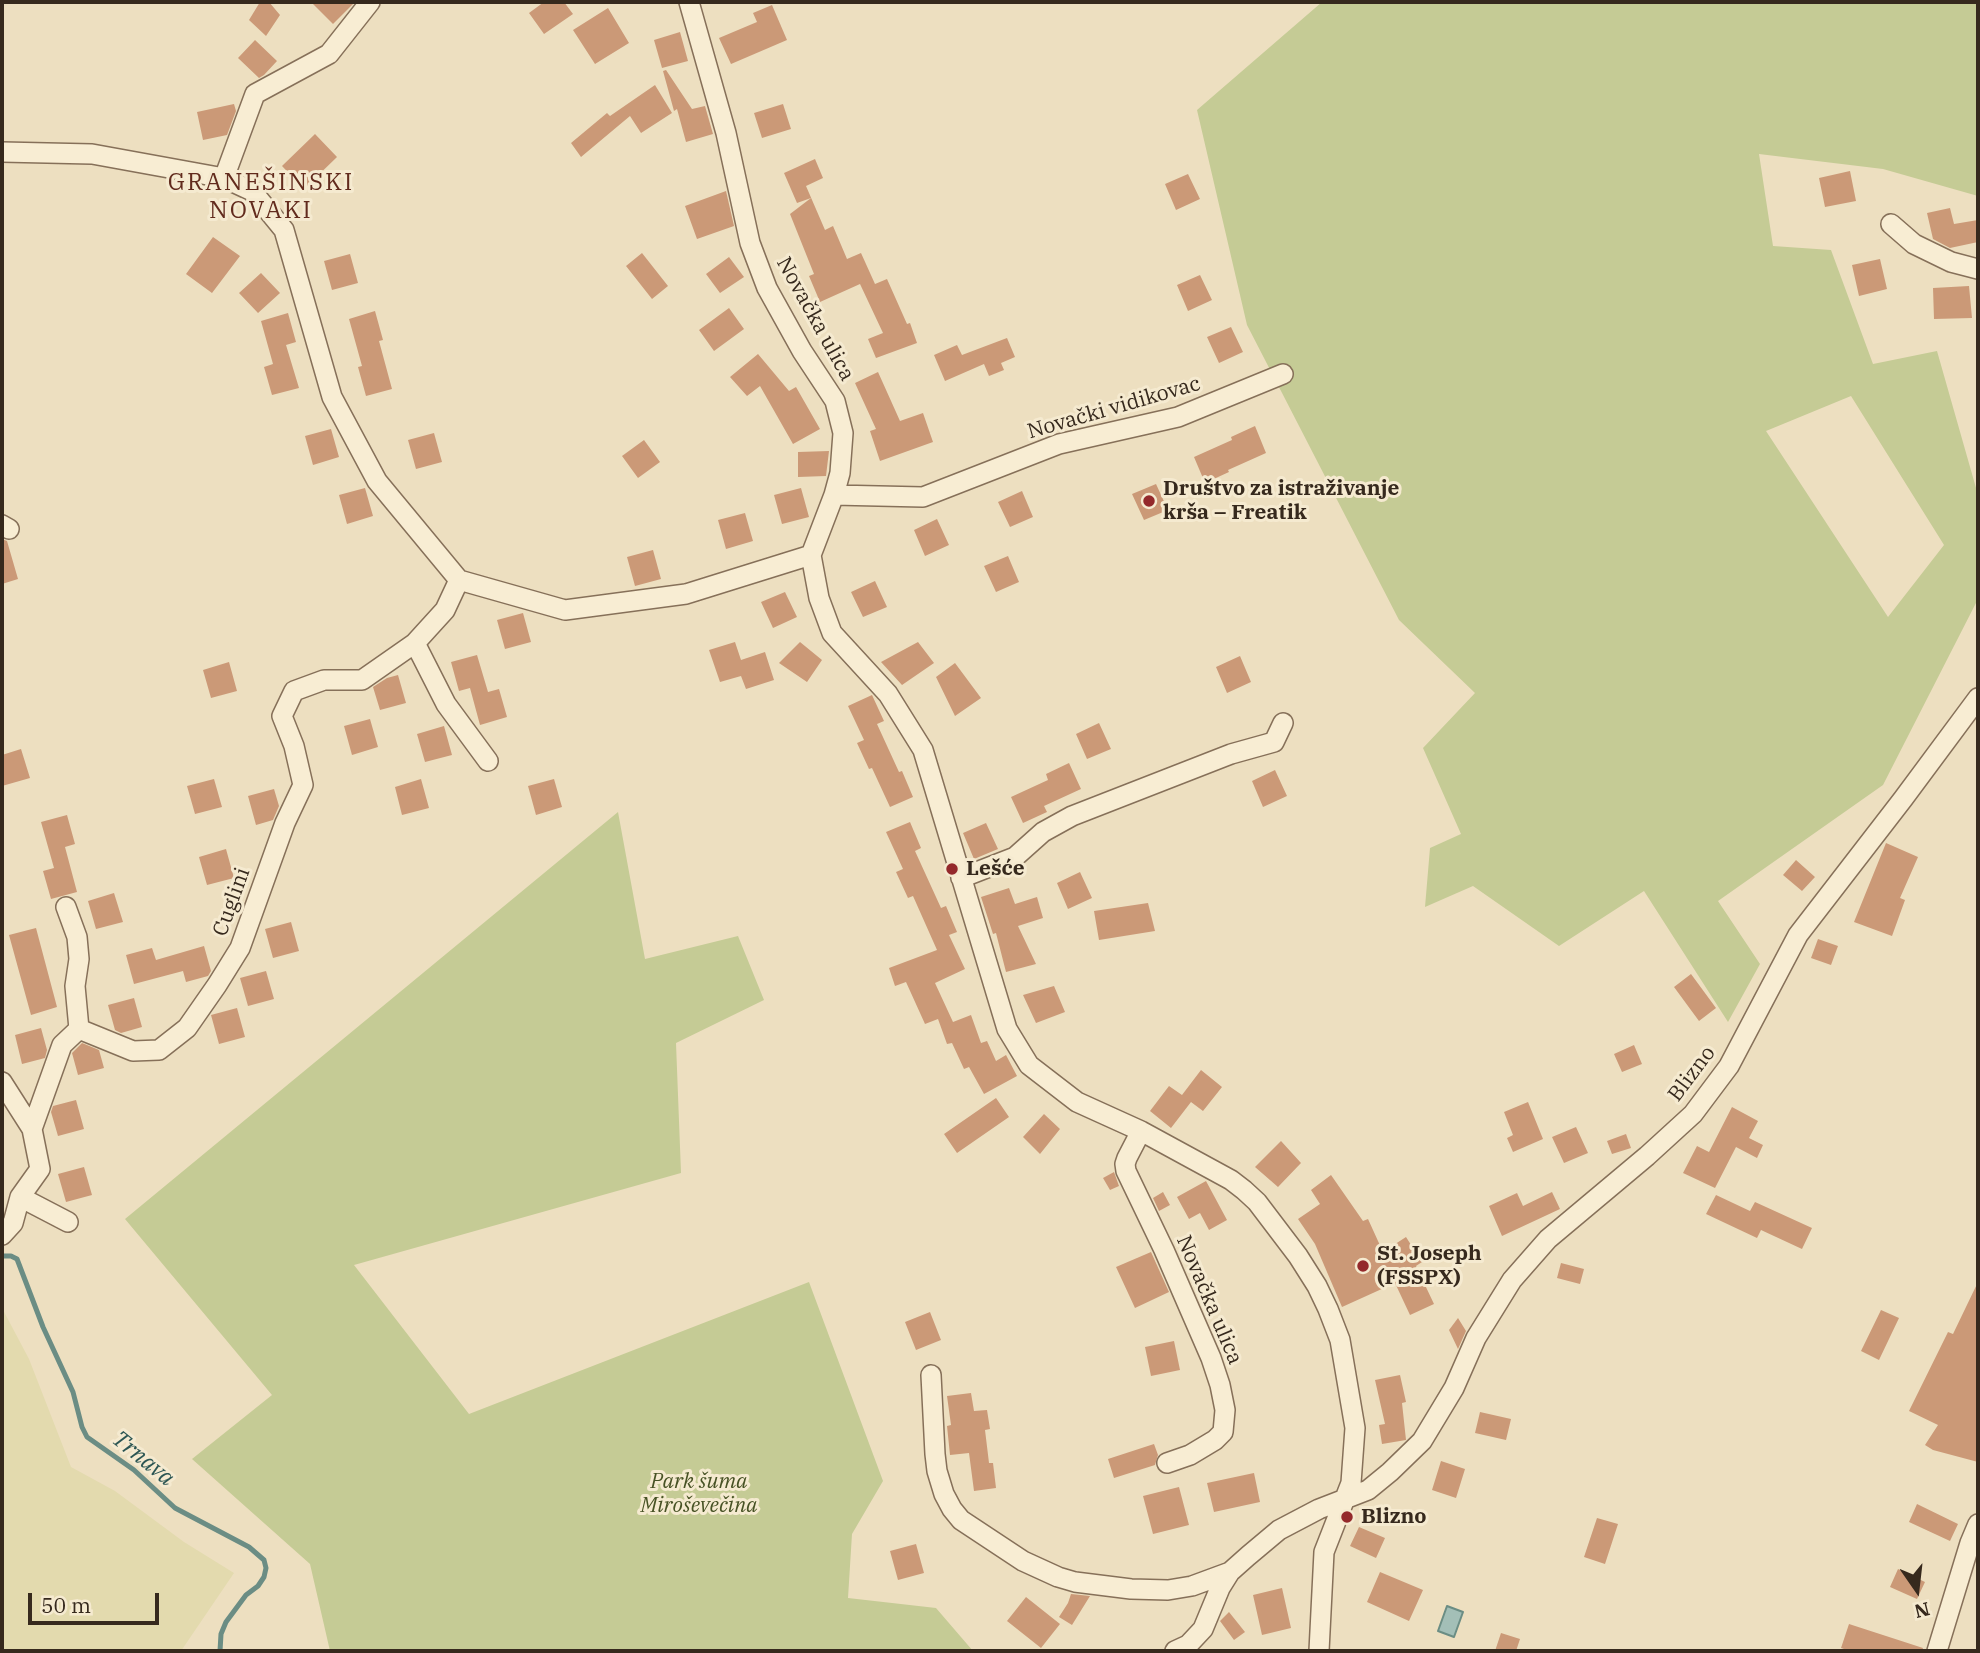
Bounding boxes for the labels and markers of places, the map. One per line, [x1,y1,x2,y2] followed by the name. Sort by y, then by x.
[1163,476,1399,526] place label: Društvo za istraživanje krša – Freatik
[1141,493,1157,509] marker: Društvo za istraživanje krša – Freatik
[966,856,1025,882] place label: Lešće
[944,861,960,877] marker: Lešće
[1377,1241,1482,1291] place label: St. Joseph (FSSPX)
[1355,1258,1371,1274] marker: St. Joseph (FSSPX)
[1361,1504,1427,1530] place label: Blizno
[1339,1509,1355,1525] marker: Blizno

